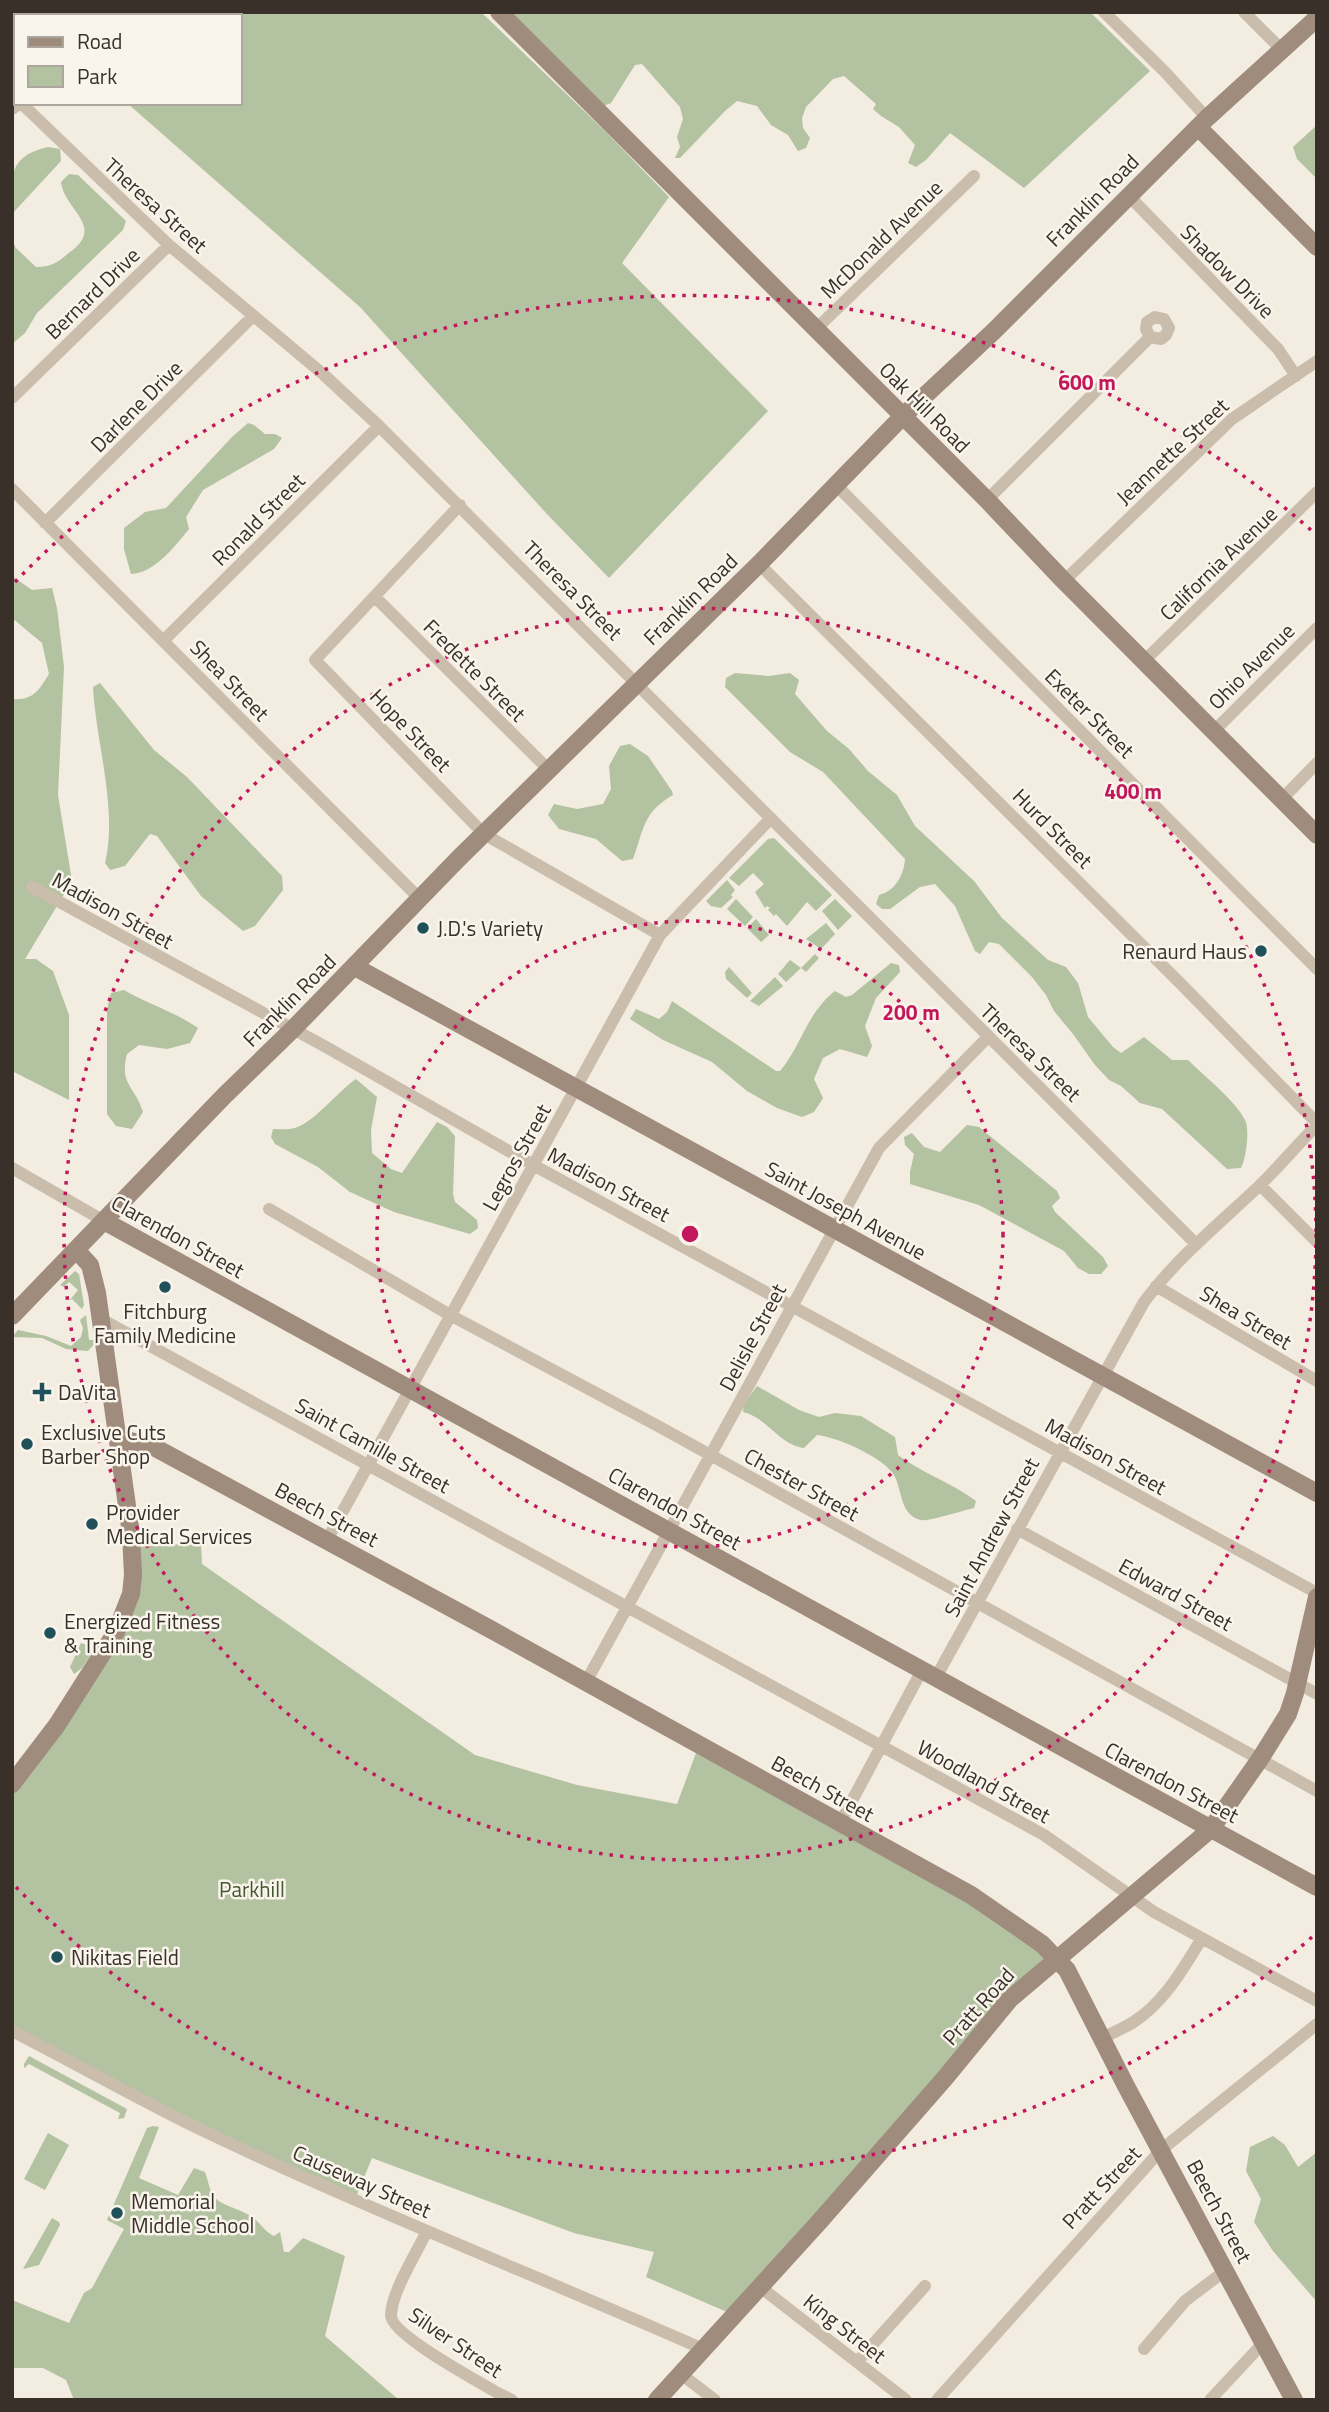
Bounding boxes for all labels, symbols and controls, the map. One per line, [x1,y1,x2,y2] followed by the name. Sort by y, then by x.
[14,14,242,105] legend
[77,25,122,57] text: Road
[77,60,117,92] text: Park
[1038,146,1146,254] street label: Franklin Road
[97,150,215,261] street label: Theresa Street
[813,172,949,306] street label: McDonald Avenue
[1174,217,1282,325] street label: Shadow Drive
[37,239,147,347] street label: Bernard Drive
[83,353,189,459] street label: Darlene Drive
[872,354,978,460] street label: Oak Hill Road
[1058,366,1116,398] text: 600 m
[1108,390,1236,512] street label: Jeannette Street
[204,465,312,573] street label: Ronald Street
[1152,498,1284,628] street label: California Avenue
[516,533,631,648] street label: Theresa Street
[636,546,744,652] street label: Franklin Road
[416,611,534,729] street label: Fredette Street
[1200,615,1302,717] street label: Ohio Avenue
[183,632,278,728] street label: Shea Street
[1038,661,1143,766] street label: Exeter Street
[363,681,460,780] street label: Hope Street
[1104,775,1162,807] text: 400 m
[1006,781,1101,876] street label: Hurd Street
[46,863,180,957] street label: Madison Street
[437,912,543,944] place label: J.D.'s Variety
[415,920,431,936] marker: J.D.'s Variety
[1122,935,1247,967] place label: Renaurd Haus
[1253,943,1269,959] marker: Renaurd Haus
[235,946,343,1054] street label: Franklin Road
[973,995,1089,1109] street label: Theresa Street
[882,996,940,1028] text: 200 m
[473,1097,559,1216] street label: Legros Street
[542,1138,677,1230] street label: Madison Street
[760,1152,932,1268] street label: Saint Joseph Avenue
[106,1186,251,1286] street label: Clarendon Street
[678,1222,702,1246] centre of rings
[710,1277,794,1396] street label: Delisle Street
[1194,1277,1299,1357] street label: Shea Street
[157,1279,173,1295] marker: Fitchburg Family Medicine
[94,1295,236,1351] place label: Fitchburg Family Medicine
[58,1376,117,1408] place label: DaVita
[32,1382,52,1402] marker: DaVita
[290,1389,457,1501] street label: Saint Camille Street
[1039,1409,1173,1503] street label: Madison Street
[41,1416,166,1472] place label: Exclusive Cuts Barber Shop
[19,1436,35,1452] marker: Exclusive Cuts Barber Shop
[739,1439,866,1529] street label: Chester Street
[935,1451,1047,1623] street label: Saint Andrew Street
[603,1458,748,1558] street label: Clarendon Street
[269,1473,385,1555] street label: Beech Street
[106,1496,252,1552] place label: Provider Medical Services
[84,1516,100,1532] marker: Provider Medical Services
[1113,1550,1239,1639] street label: Edward Street
[64,1605,220,1661] place label: Energized Fitness & Training
[42,1625,58,1641] marker: Energized Fitness & Training
[912,1731,1057,1831] street label: Woodland Street
[1099,1733,1245,1831] street label: Clarendon Street
[766,1747,881,1830] street label: Beech Street
[219,1873,285,1905] park label: Parkhill
[71,1941,179,1973] place label: Nikitas Field
[49,1949,65,1965] marker: Nikitas Field
[934,1960,1022,2052] street label: Pratt Road
[288,2136,437,2226] street label: Causeway Street
[1054,2138,1149,2236] street label: Pratt Street
[1179,2153,1261,2269] street label: Beech Street
[131,2185,254,2241] place label: Memorial Middle School
[109,2205,125,2221] marker: Memorial Middle School
[797,2285,894,2371] street label: King Street
[403,2299,510,2386] street label: Silver Street

